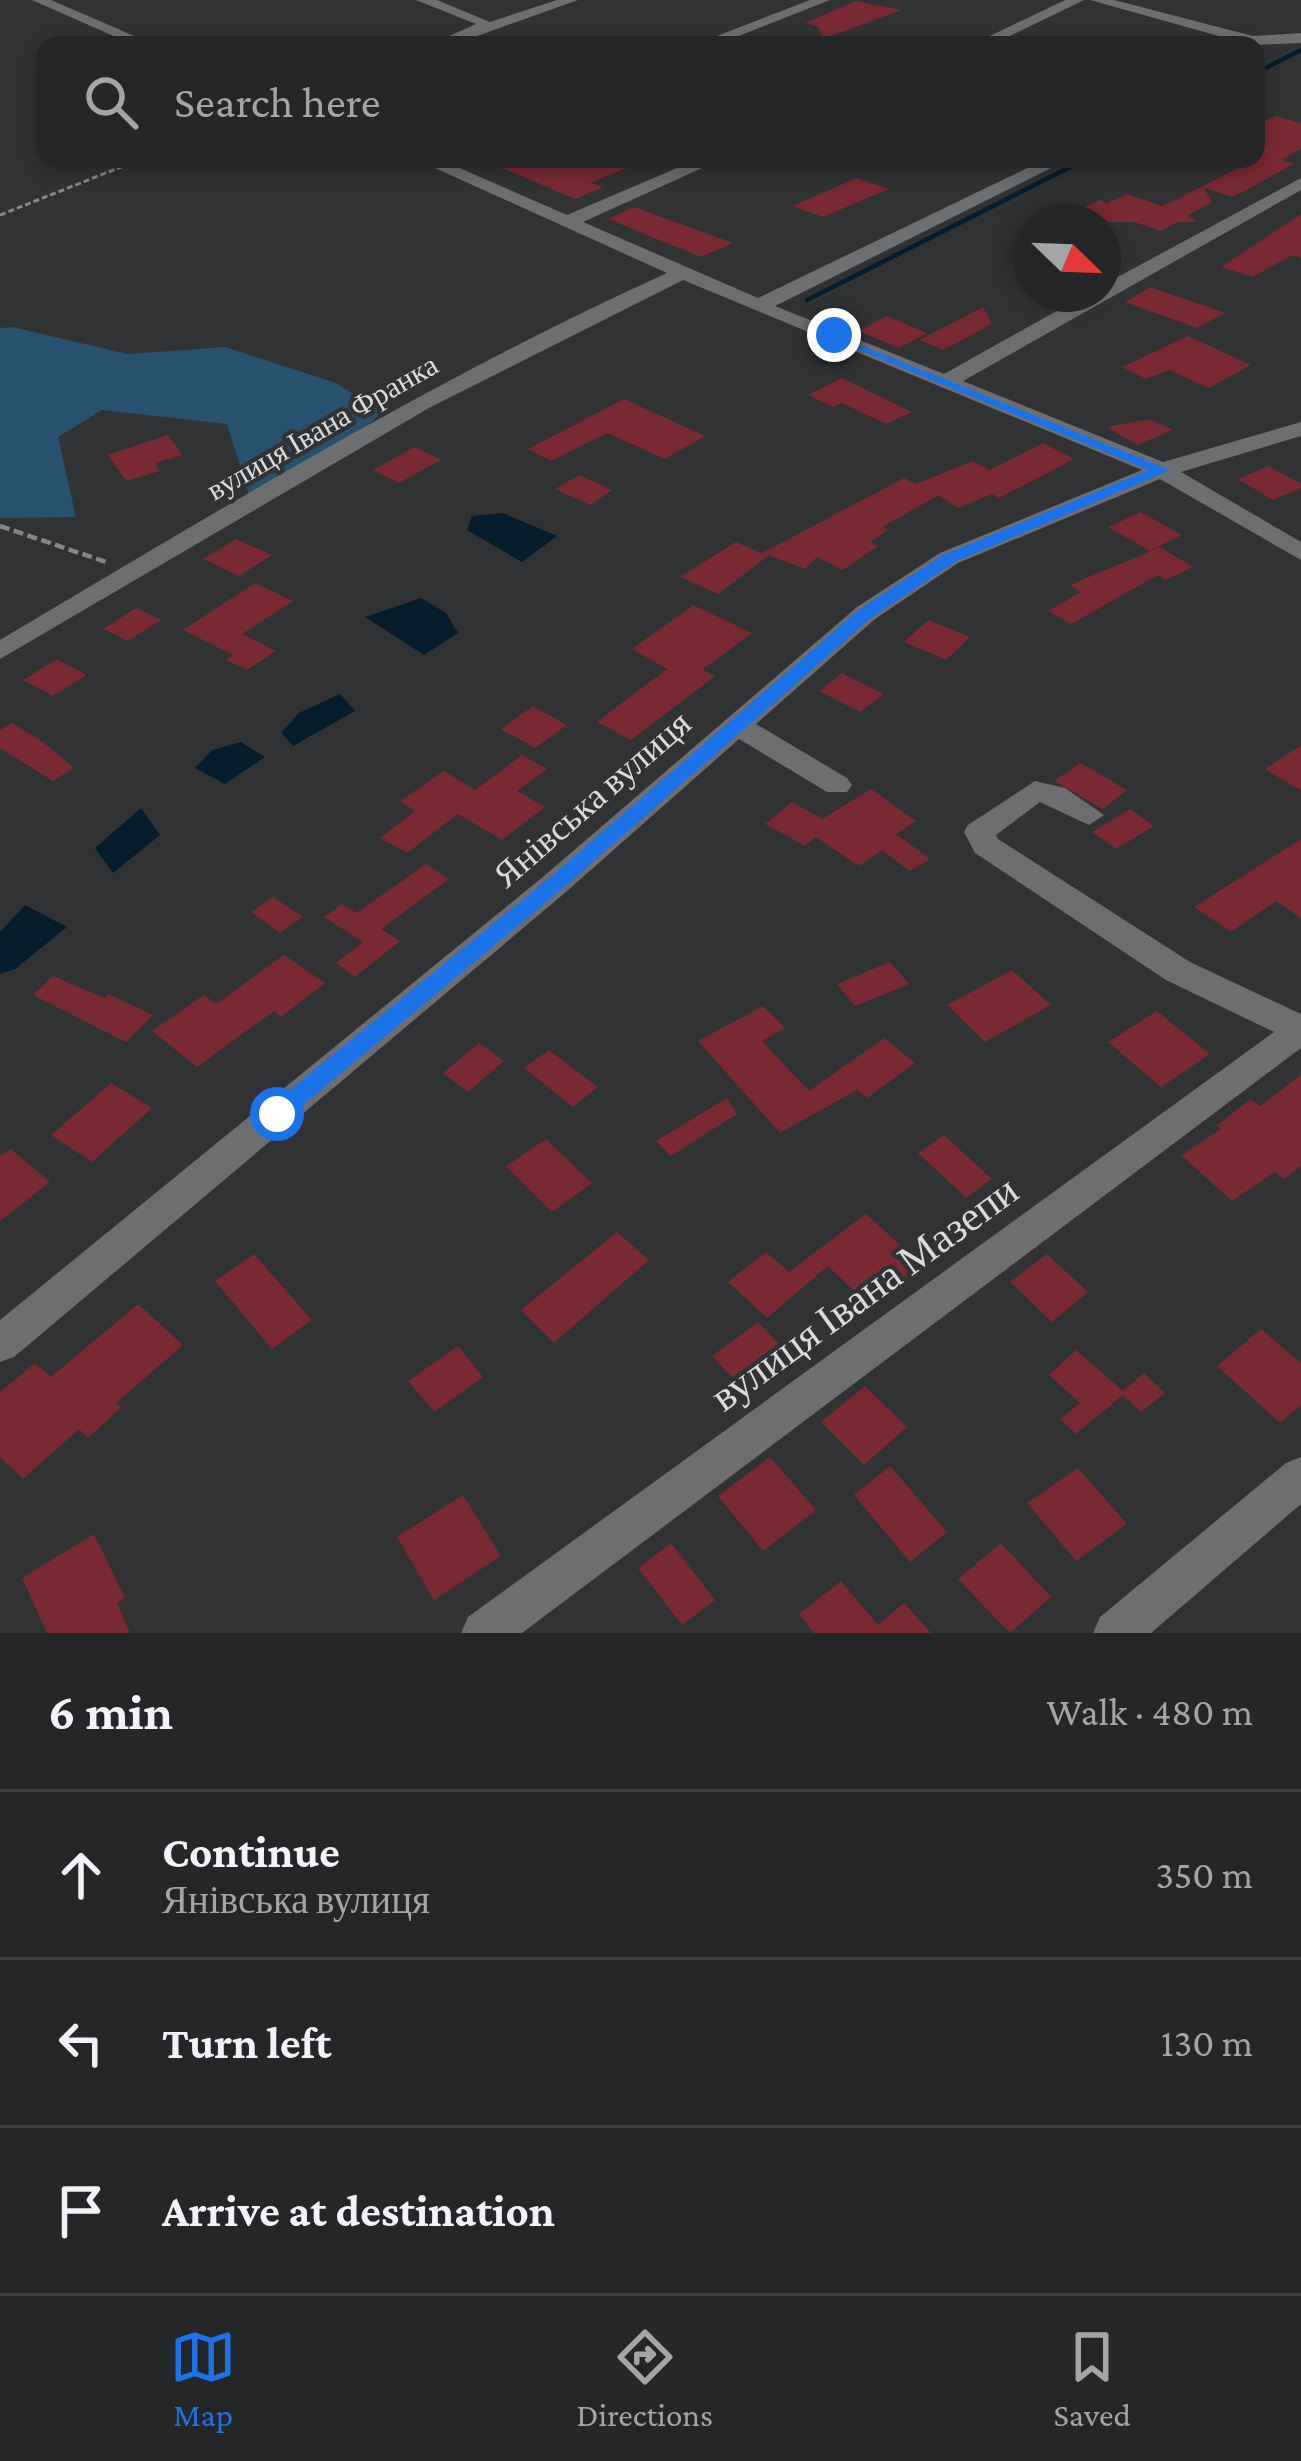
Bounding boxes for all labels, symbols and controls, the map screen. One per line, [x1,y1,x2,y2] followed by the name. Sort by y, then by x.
[36,36,1265,168] search box
[78,69,144,135] icon: search
[174,77,381,127] text: Search here
[1013,204,1121,312] north arrow
[807,308,861,362] route end
[201,347,443,507] street label: вулиця Івана Франка
[486,703,698,895] street label: Янівська вулиця
[250,1087,304,1141] route start
[701,1166,1027,1420] street label: вулиця Івана Мазепи
[48,1683,173,1740] text: 6 min
[1046,1690,1253,1733] text: Walk · 480 m
[162,1827,340,1877] text: Continue
[48,1842,114,1908] icon: ahead
[1155,1853,1253,1896] text: 350 m
[162,1878,430,1921] text: Янівська вулиця
[48,2010,114,2076] icon: left
[162,2018,331,2068] text: Turn left
[1161,2021,1253,2064] text: 130 m
[48,2178,114,2244] icon: arrive
[162,2186,555,2236] text: Arrive at destination
[170,2324,236,2433] tab: Map
[577,2324,713,2433] tab: Directions
[1053,2324,1131,2433] tab: Saved

